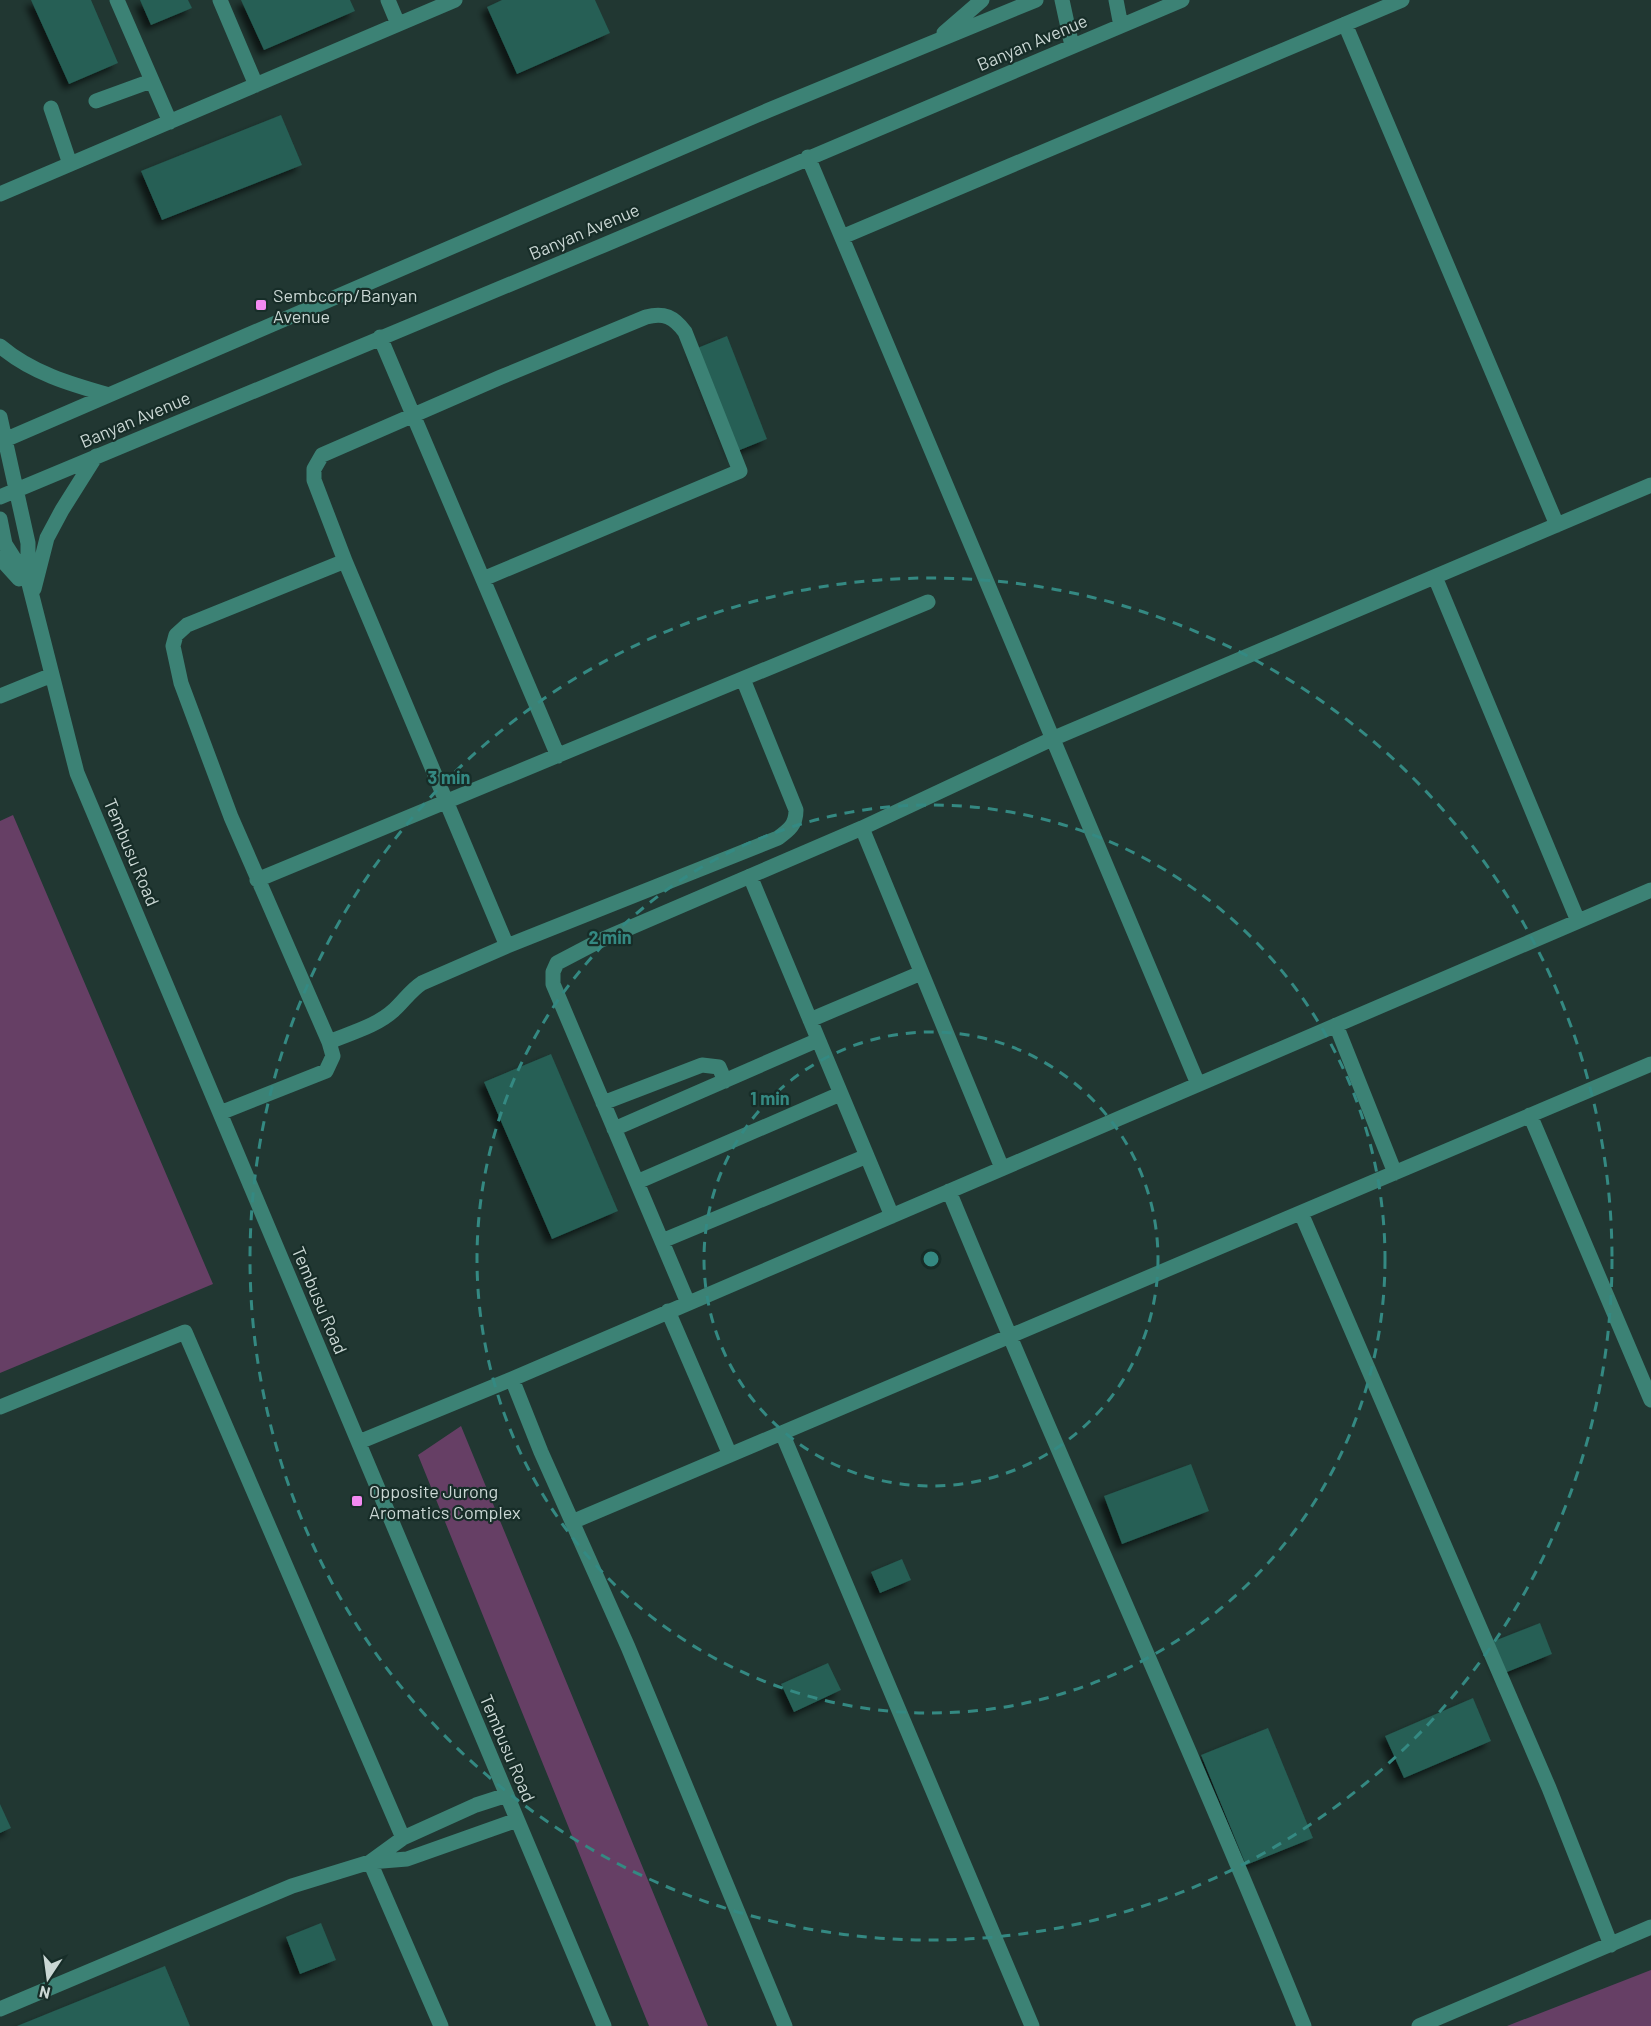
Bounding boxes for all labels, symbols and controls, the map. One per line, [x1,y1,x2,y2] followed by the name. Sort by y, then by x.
[974,9,1090,75] street label: Banyan Avenue
[526,198,642,264] street label: Banyan Avenue
[273,284,417,327] place label: Sembcorp/Banyan Avenue
[254,298,268,312] marker: Sembcorp/Banyan Avenue
[77,386,193,452] street label: Banyan Avenue
[428,766,470,788] text: 3 min
[99,795,165,909] street label: Tembusu Road
[588,926,632,948] text: 2 min
[750,1087,790,1109] text: 1 min
[287,1243,353,1357] street label: Tembusu Road
[921,1249,941,1269] centre of rings
[369,1480,521,1523] place label: Opposite Jurong Aromatics Complex
[350,1494,364,1508] marker: Opposite Jurong Aromatics Complex
[475,1691,541,1805] street label: Tembusu Road
[18,1948,78,2008] north arrow
[37,1983,52,2004] text: N

